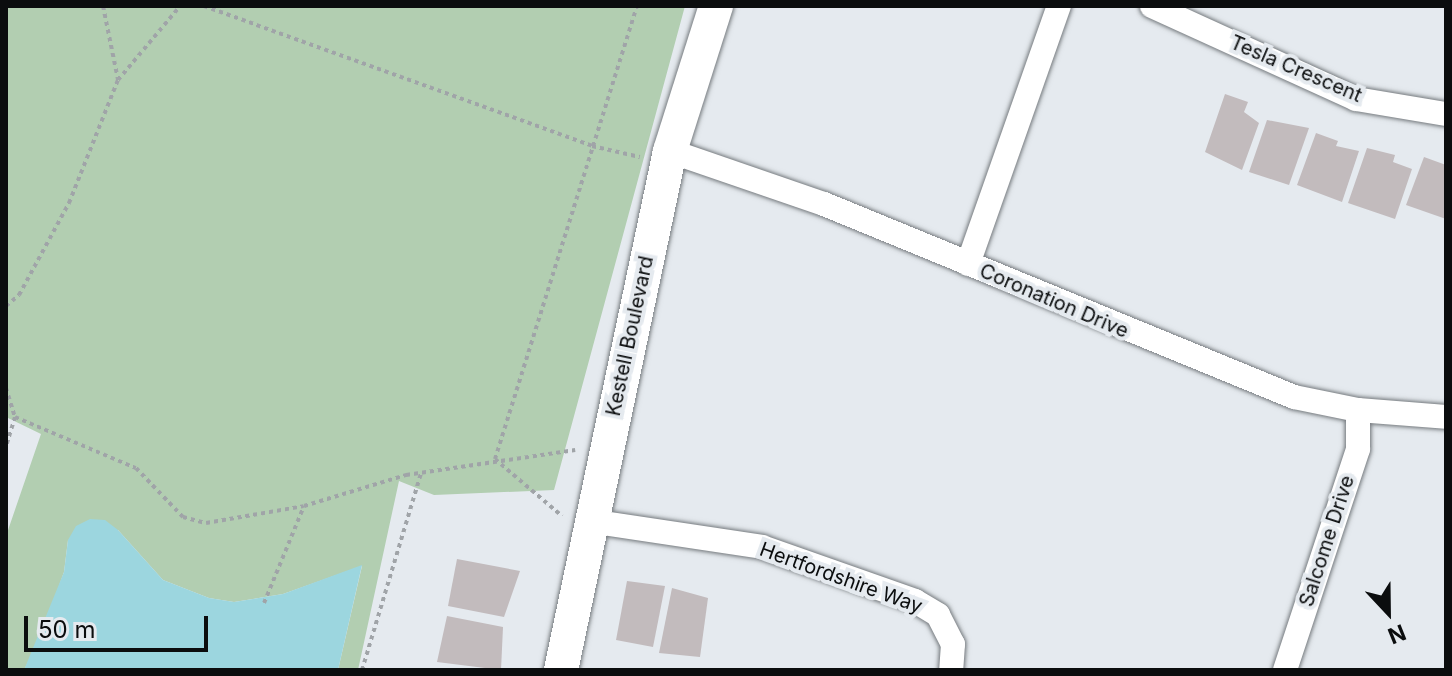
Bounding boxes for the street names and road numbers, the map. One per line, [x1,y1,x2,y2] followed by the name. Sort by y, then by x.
[1227,30,1365,108] street label: Tesla Crescent
[601,254,659,418] street label: Kestell Boulevard
[976,259,1132,343] street label: Coronation Drive
[1294,472,1360,610] street label: Salcome Drive
[756,537,926,619] street label: Hertfordshire Way

